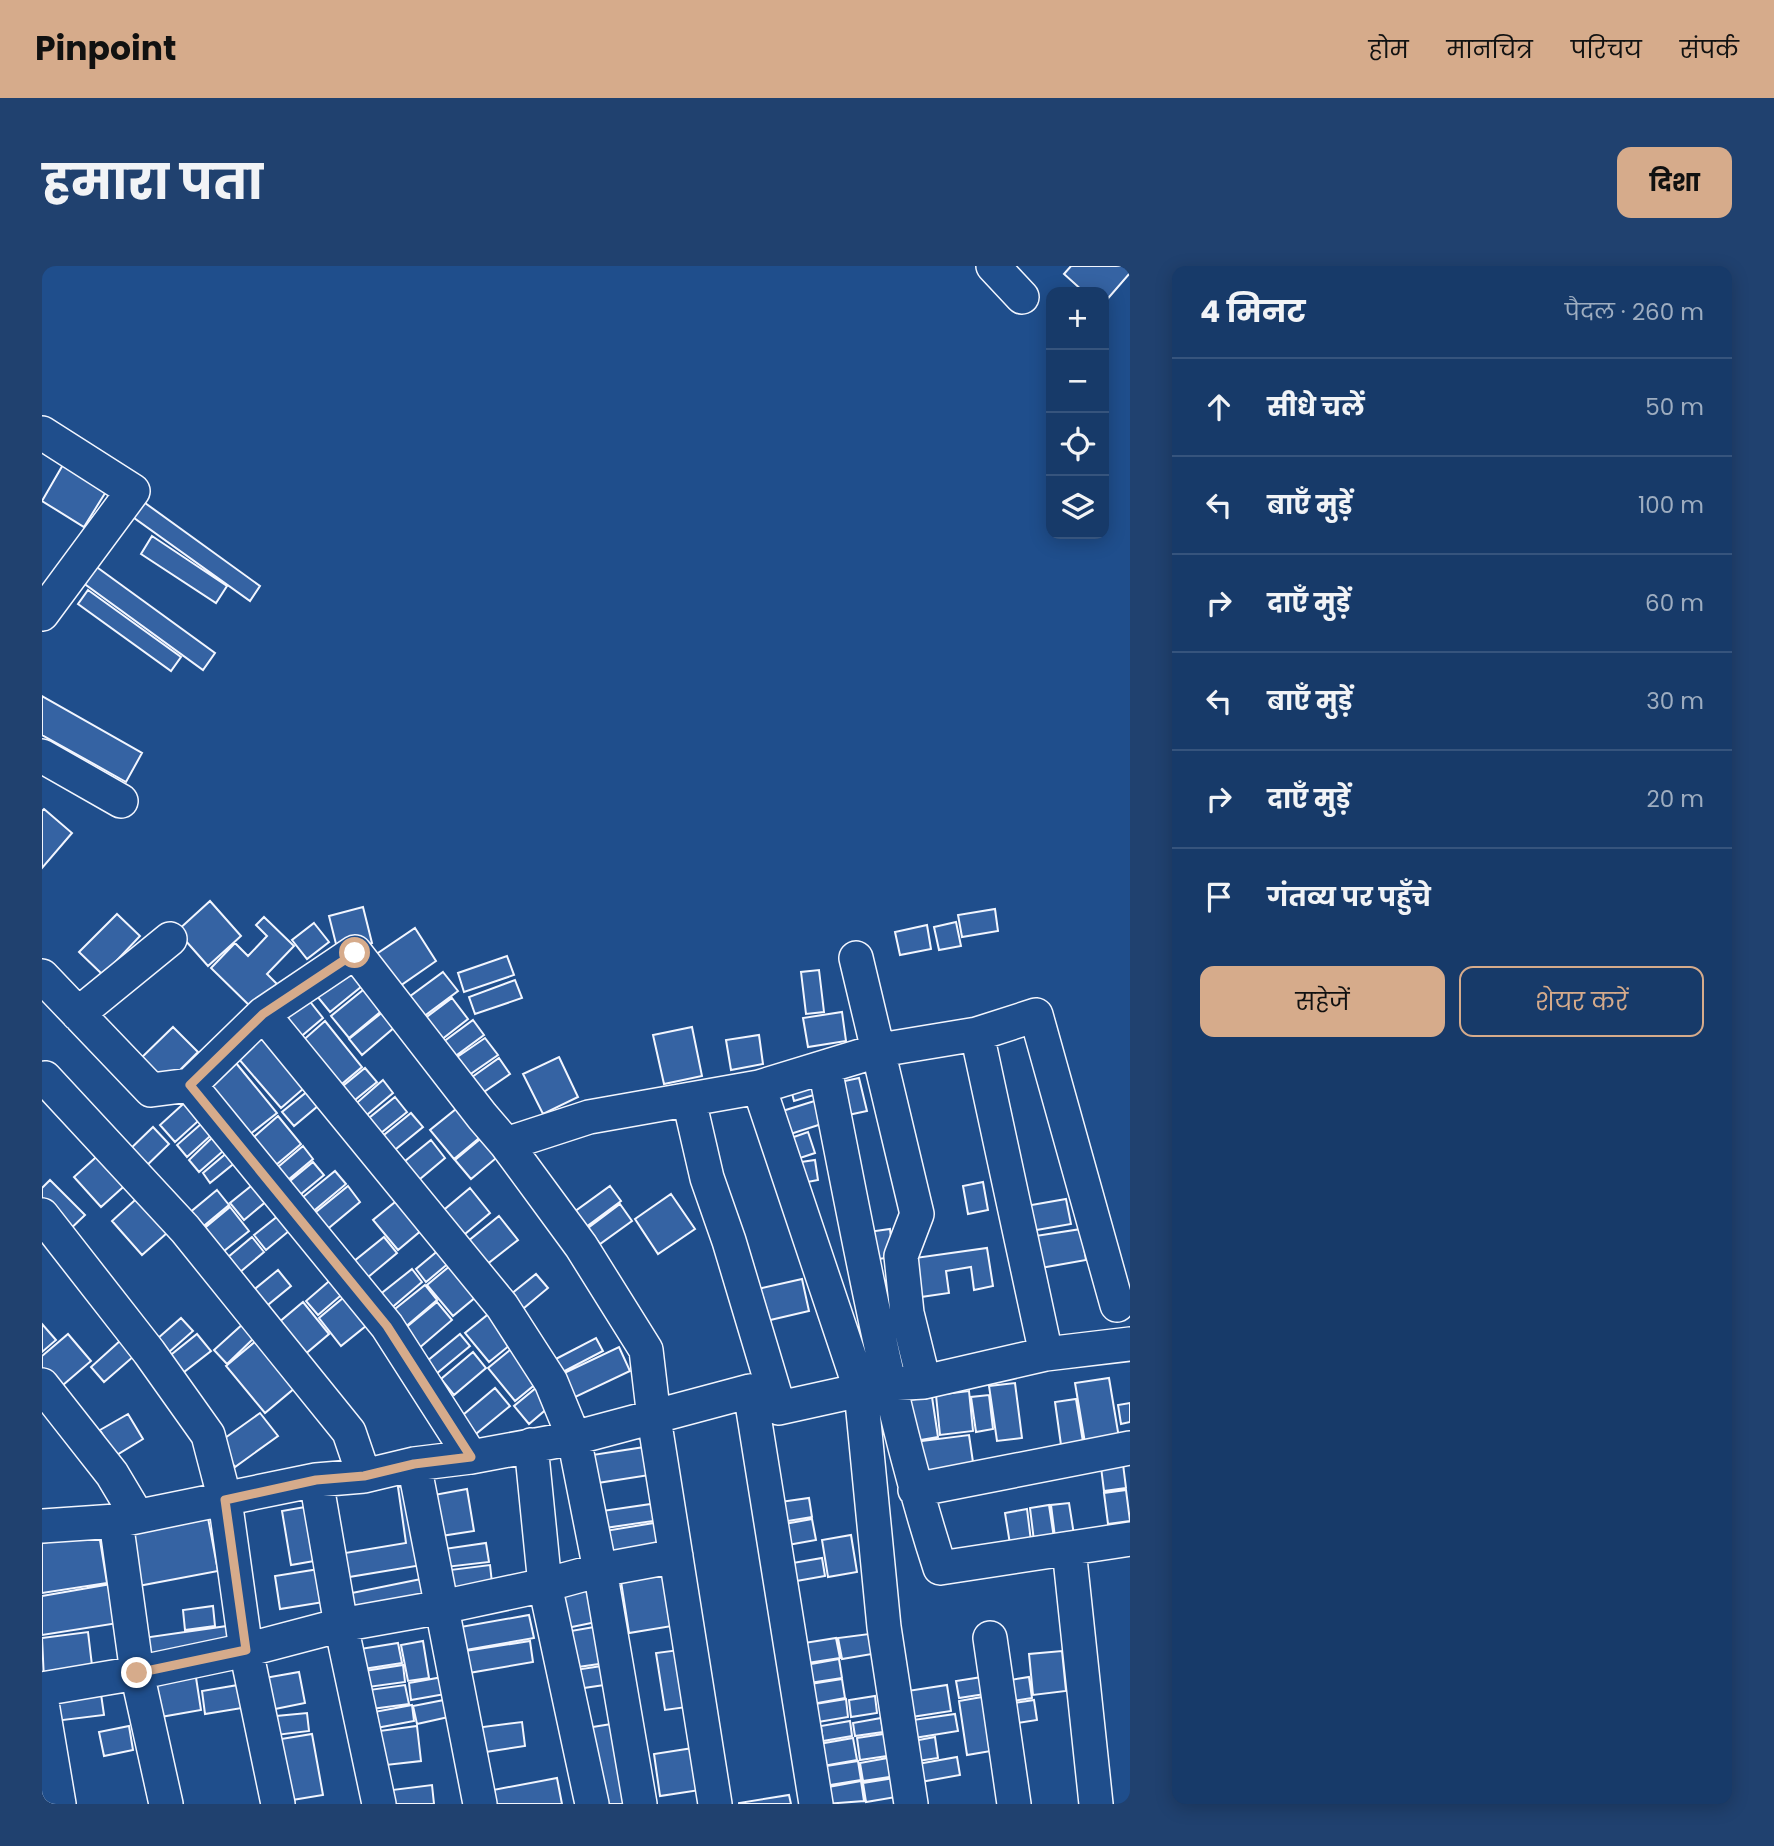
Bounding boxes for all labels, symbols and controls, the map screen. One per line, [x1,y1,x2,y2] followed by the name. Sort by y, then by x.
[35,25,176,72] text: Pinpoint
[1369,33,1409,66] text: होम
[1447,33,1533,66] text: मानचित्र
[1571,33,1642,66] text: परिचय
[1680,33,1739,66] text: संपर्क
[1617,147,1732,218] button: दिशा
[42,148,263,216] text: हमारा पता
[1046,287,1109,539] map controls
[1046,287,1109,350] button: +
[1200,290,1306,333] text: 4 मिनट
[1565,296,1704,328] text: पैदल · 260 m
[1046,350,1109,413] button: −
[1200,388,1238,426] icon: ahead
[1267,389,1365,425] text: सीधे चलें
[1645,391,1704,423] text: 50 m
[1046,413,1109,476] button: locate
[1046,476,1109,539] button: layers
[1200,486,1238,524] icon: left
[1267,487,1352,523] text: बाएँ मुड़ें
[1638,489,1704,521] text: 100 m
[1200,584,1238,622] icon: right
[1267,585,1350,621] text: दाएँ मुड़ें
[1645,587,1704,619] text: 60 m
[1200,682,1238,720] icon: left
[1267,683,1352,719] text: बाएँ मुड़ें
[1646,685,1704,717] text: 30 m
[1200,780,1238,818] icon: right
[1267,781,1350,817] text: दाएँ मुड़ें
[1646,783,1704,815] text: 20 m
[1200,878,1238,916] icon: arrive
[1267,879,1431,915] text: गंतव्य पर पहुँचे
[339,937,370,968] route start
[1200,966,1445,1037] button: सहेजें
[1459,966,1704,1037] button: शेयर करें
[121,1657,152,1688] route end

